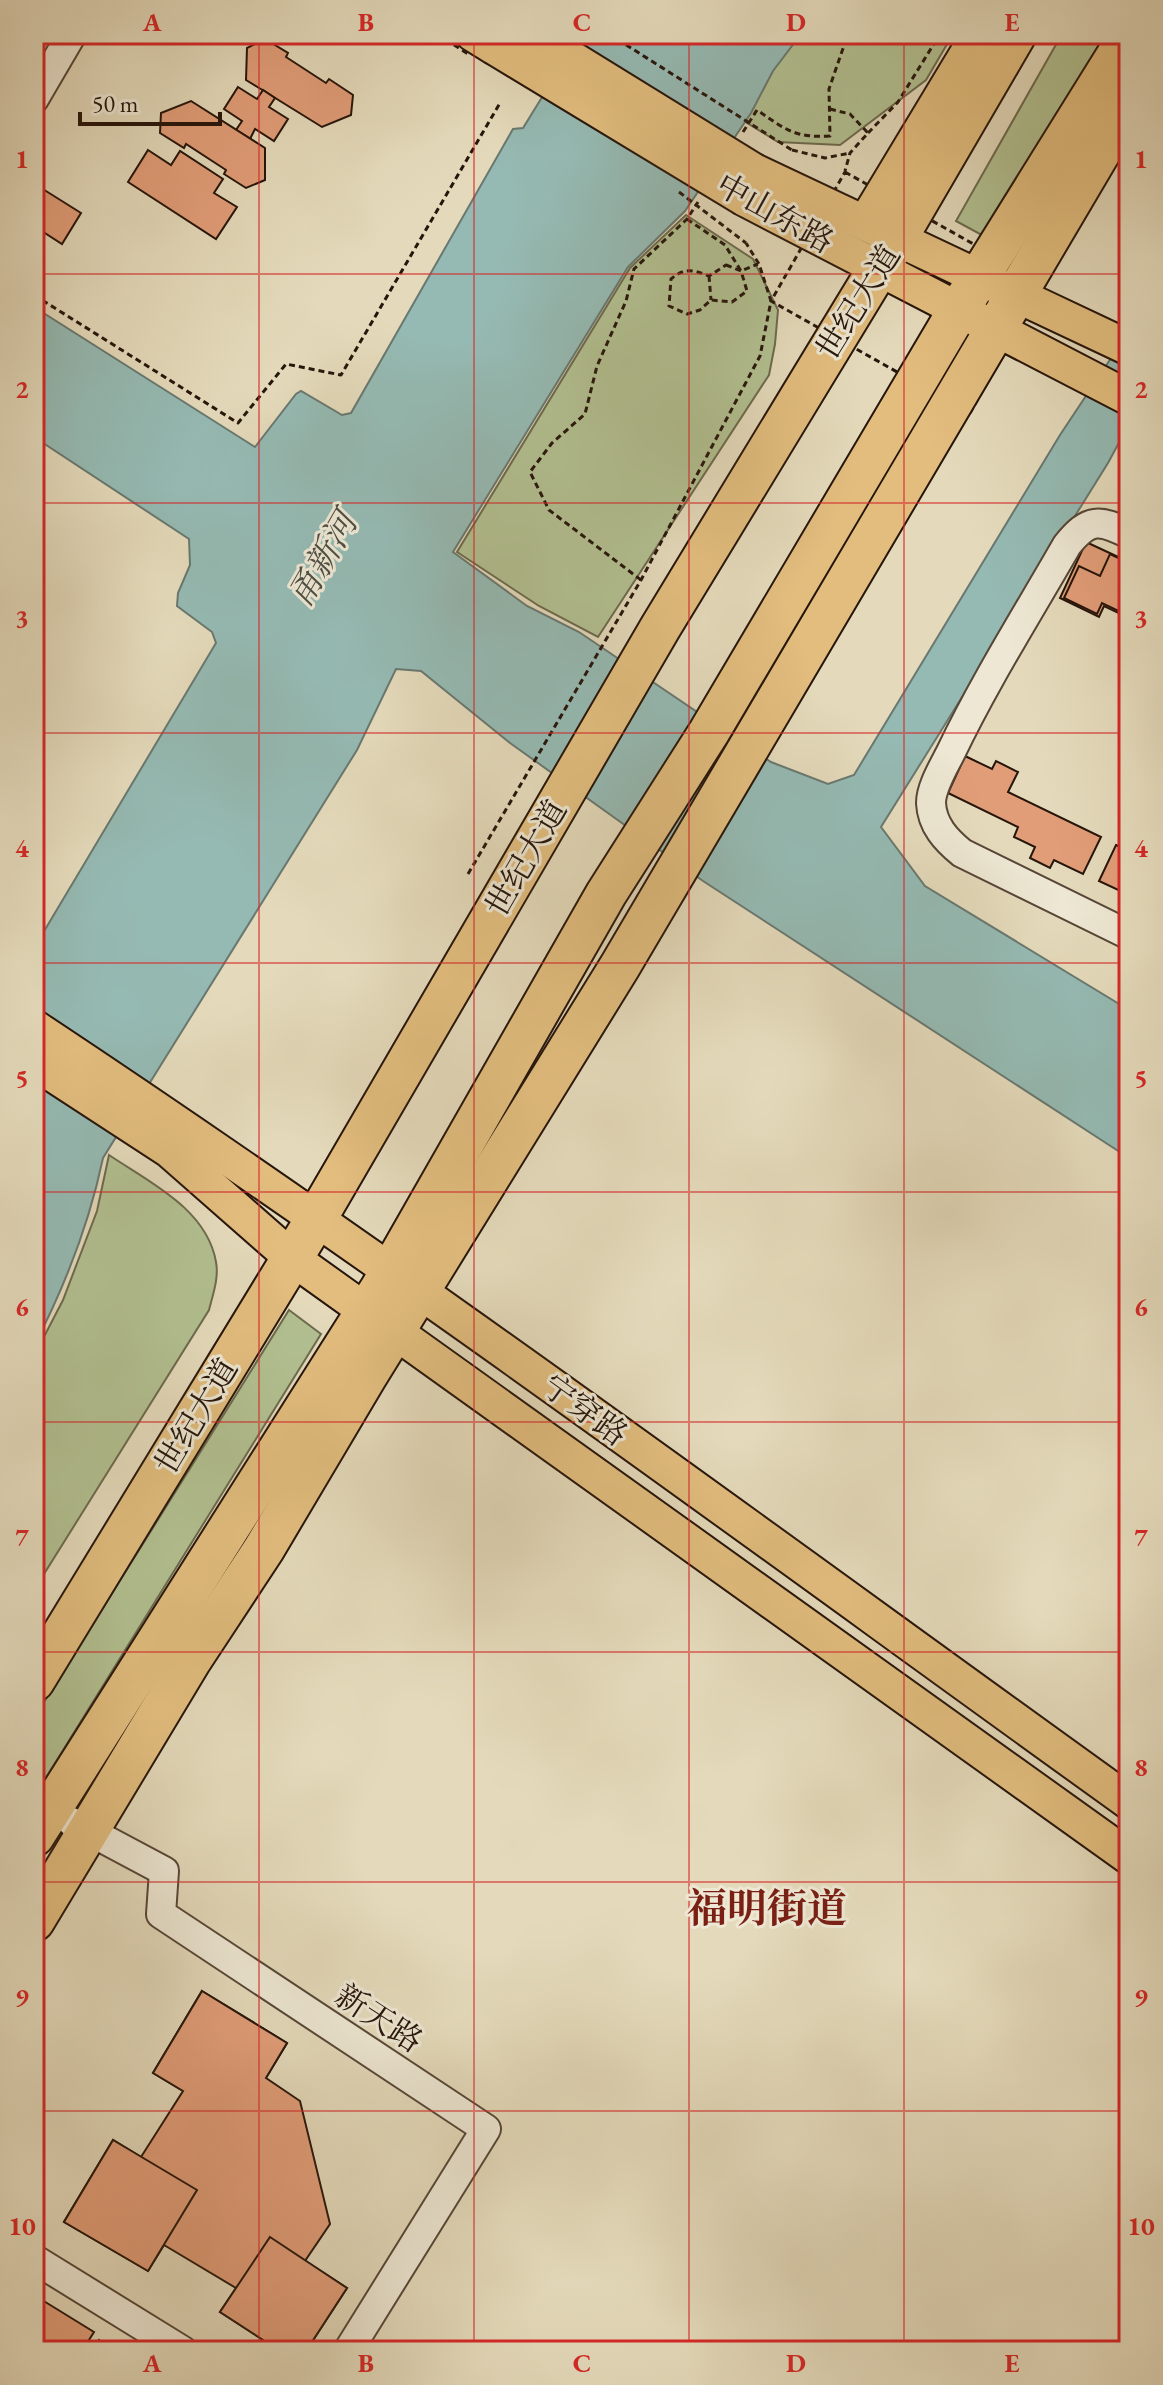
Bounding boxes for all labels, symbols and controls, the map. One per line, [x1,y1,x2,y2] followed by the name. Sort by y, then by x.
[142,5,162,39] text: A
[358,5,374,39] text: B
[573,5,591,39] text: C
[786,5,806,39] text: D
[1005,5,1020,39] text: E
[80,76,220,126] scale bar
[92,88,139,119] text: 50 m
[15,142,29,176] text: 1
[1134,142,1148,176] text: 1
[709,164,841,262] street label: 中山东路
[806,237,910,367] street label: 世纪大道
[15,372,29,406] text: 2
[1134,372,1148,406] text: 2
[277,499,370,614] water label: 甬新河
[15,601,29,635] text: 3
[1134,601,1148,635] text: 3
[476,792,576,924] street label: 世纪大道
[15,831,29,865] text: 4
[1134,831,1148,865] text: 4
[15,1061,29,1095] text: 5
[1134,1061,1148,1095] text: 5
[15,1290,29,1324] text: 6
[1134,1290,1148,1324] text: 6
[145,1350,247,1482] street label: 世纪大道
[534,1365,636,1455] street label: 宁穿路
[15,1520,29,1554] text: 7
[1134,1520,1148,1554] text: 7
[15,1750,29,1784] text: 8
[1134,1750,1148,1784] text: 8
[687,1882,847,1934] district label: 福明街道
[327,1974,431,2062] street label: 新天路
[15,1980,29,2014] text: 9
[1134,1980,1148,2014] text: 9
[8,2209,36,2243] text: 10
[1127,2209,1155,2243] text: 10
[142,2346,162,2380] text: A
[358,2346,374,2380] text: B
[573,2346,591,2380] text: C
[786,2346,806,2380] text: D
[1005,2346,1020,2380] text: E

